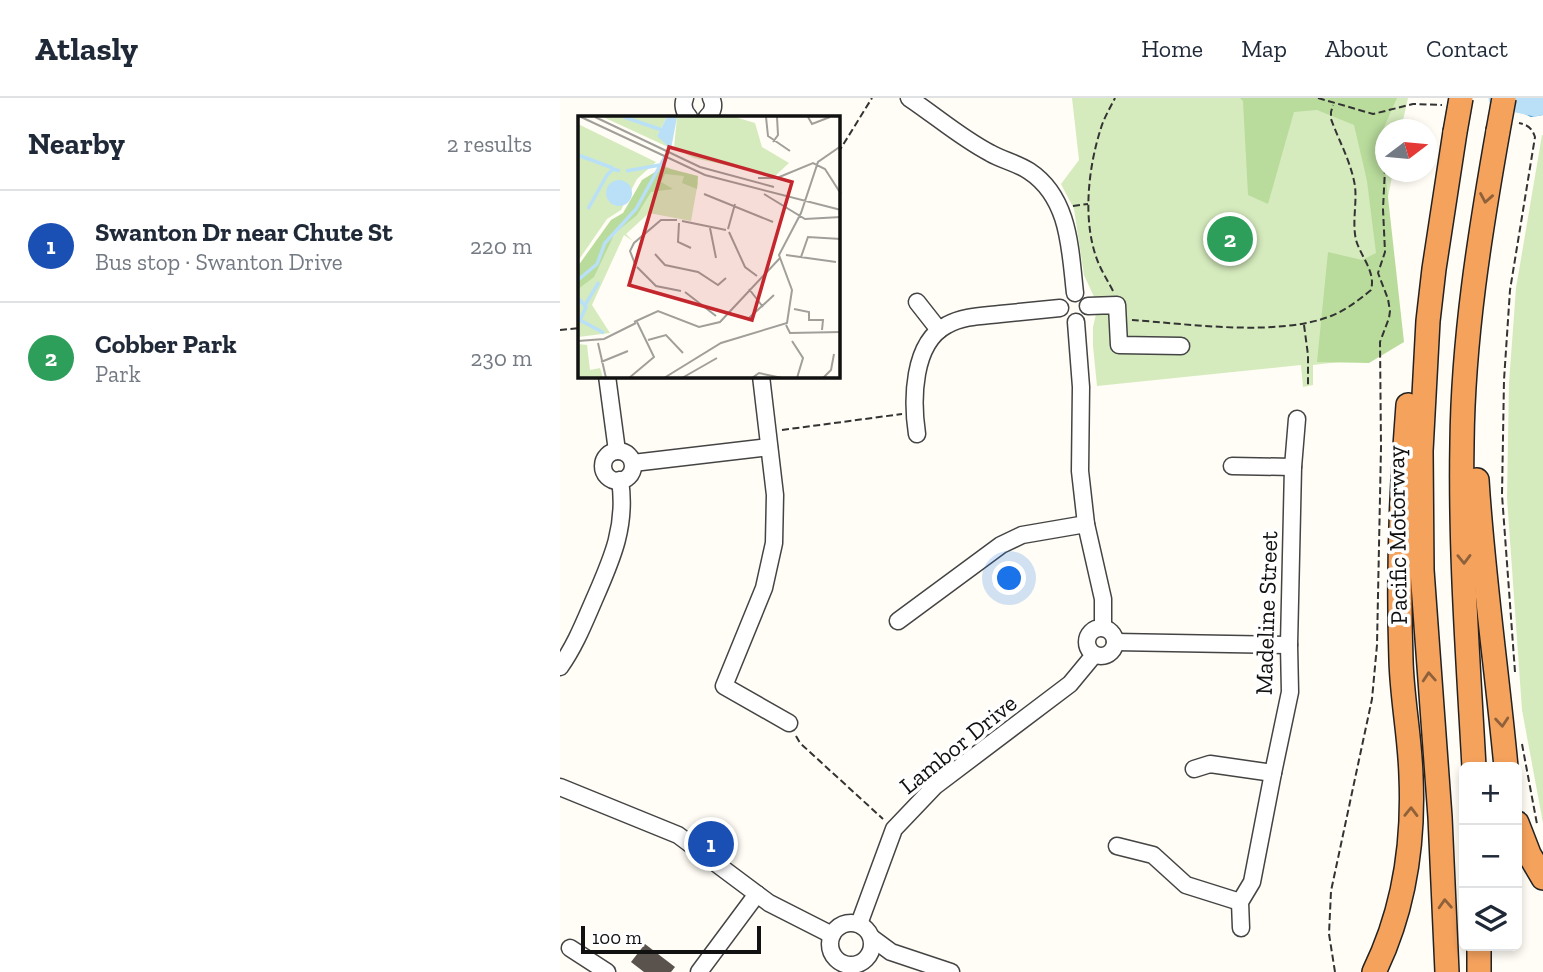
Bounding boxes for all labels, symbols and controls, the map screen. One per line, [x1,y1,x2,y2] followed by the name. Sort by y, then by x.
[35,29,138,68] text: Atlasly
[1141,34,1203,63] text: Home
[1241,34,1287,63] text: Map
[1325,34,1388,63] text: About
[1426,34,1508,63] text: Contact
[578,116,840,378] inset map
[1375,119,1438,182] north arrow
[28,126,125,162] text: Nearby
[447,130,532,158] text: 2 results
[1480,192,1495,204] one-way arrow
[1207,213,1253,265] pin: 2
[95,216,393,248] text: Swanton Dr near Chute St
[46,232,56,260] text: 1
[470,232,532,260] text: 220 m
[95,248,343,276] text: Bus stop · Swanton Drive
[95,328,237,360] text: Cobber Park
[45,344,57,372] text: 2
[471,344,532,372] text: 230 m
[95,360,141,388] text: Park
[1381,444,1413,625] street label: Pacific Motorway
[1249,531,1283,695] street label: Madeline Street
[1456,553,1471,564] one-way arrow
[992,561,1026,595] your location
[1422,671,1437,682] one-way arrow
[894,688,1022,800] street label: Lambor Drive
[1494,717,1509,728] one-way arrow
[1459,762,1522,951] map controls
[1459,762,1522,825] button: +
[1404,806,1419,817] one-way arrow
[688,818,734,870] pin: 1
[1459,825,1522,888] button: −
[1459,888,1522,951] button: layers
[1437,898,1452,909] one-way arrow
[581,923,761,955] scale bar
[592,926,642,949] text: 100 m

